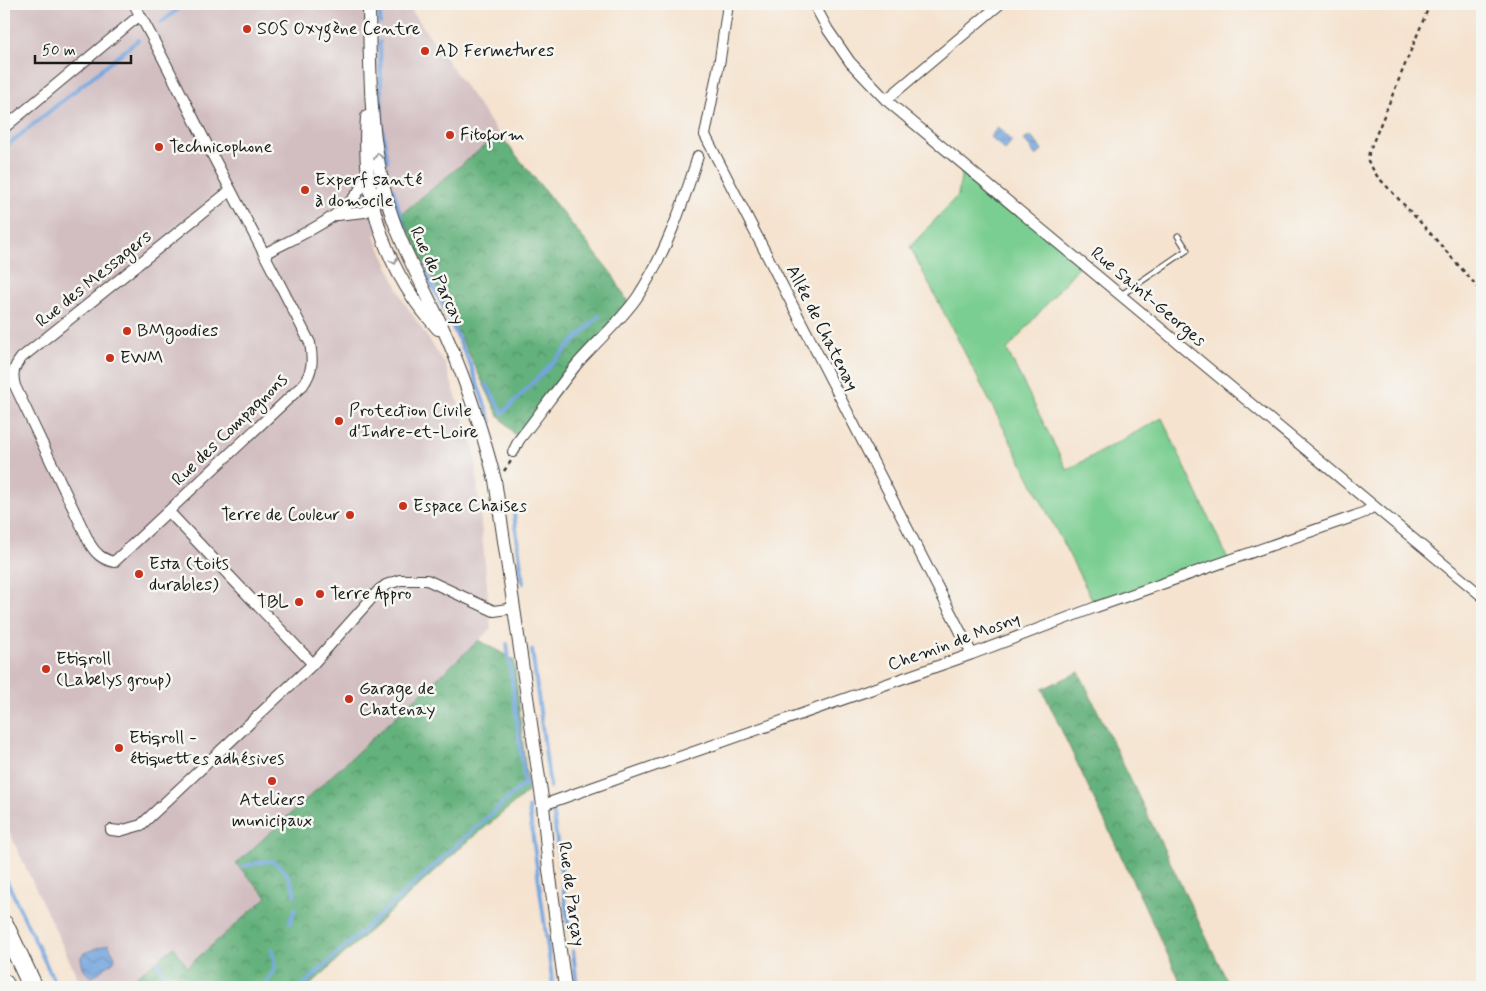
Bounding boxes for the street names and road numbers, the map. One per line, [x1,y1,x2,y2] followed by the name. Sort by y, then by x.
[404,223,470,329] street label: Rue de Parcay
[31,225,158,334] street label: Rue des Messagers
[1085,242,1211,353] street label: Rue Saint-Georges
[780,261,864,395] street label: Allée de Chatenay
[167,368,294,492] street label: Rue des Compagnons
[884,607,1024,677] street label: Chemin de Mosny
[552,840,590,948] street label: Rue de Parçay

